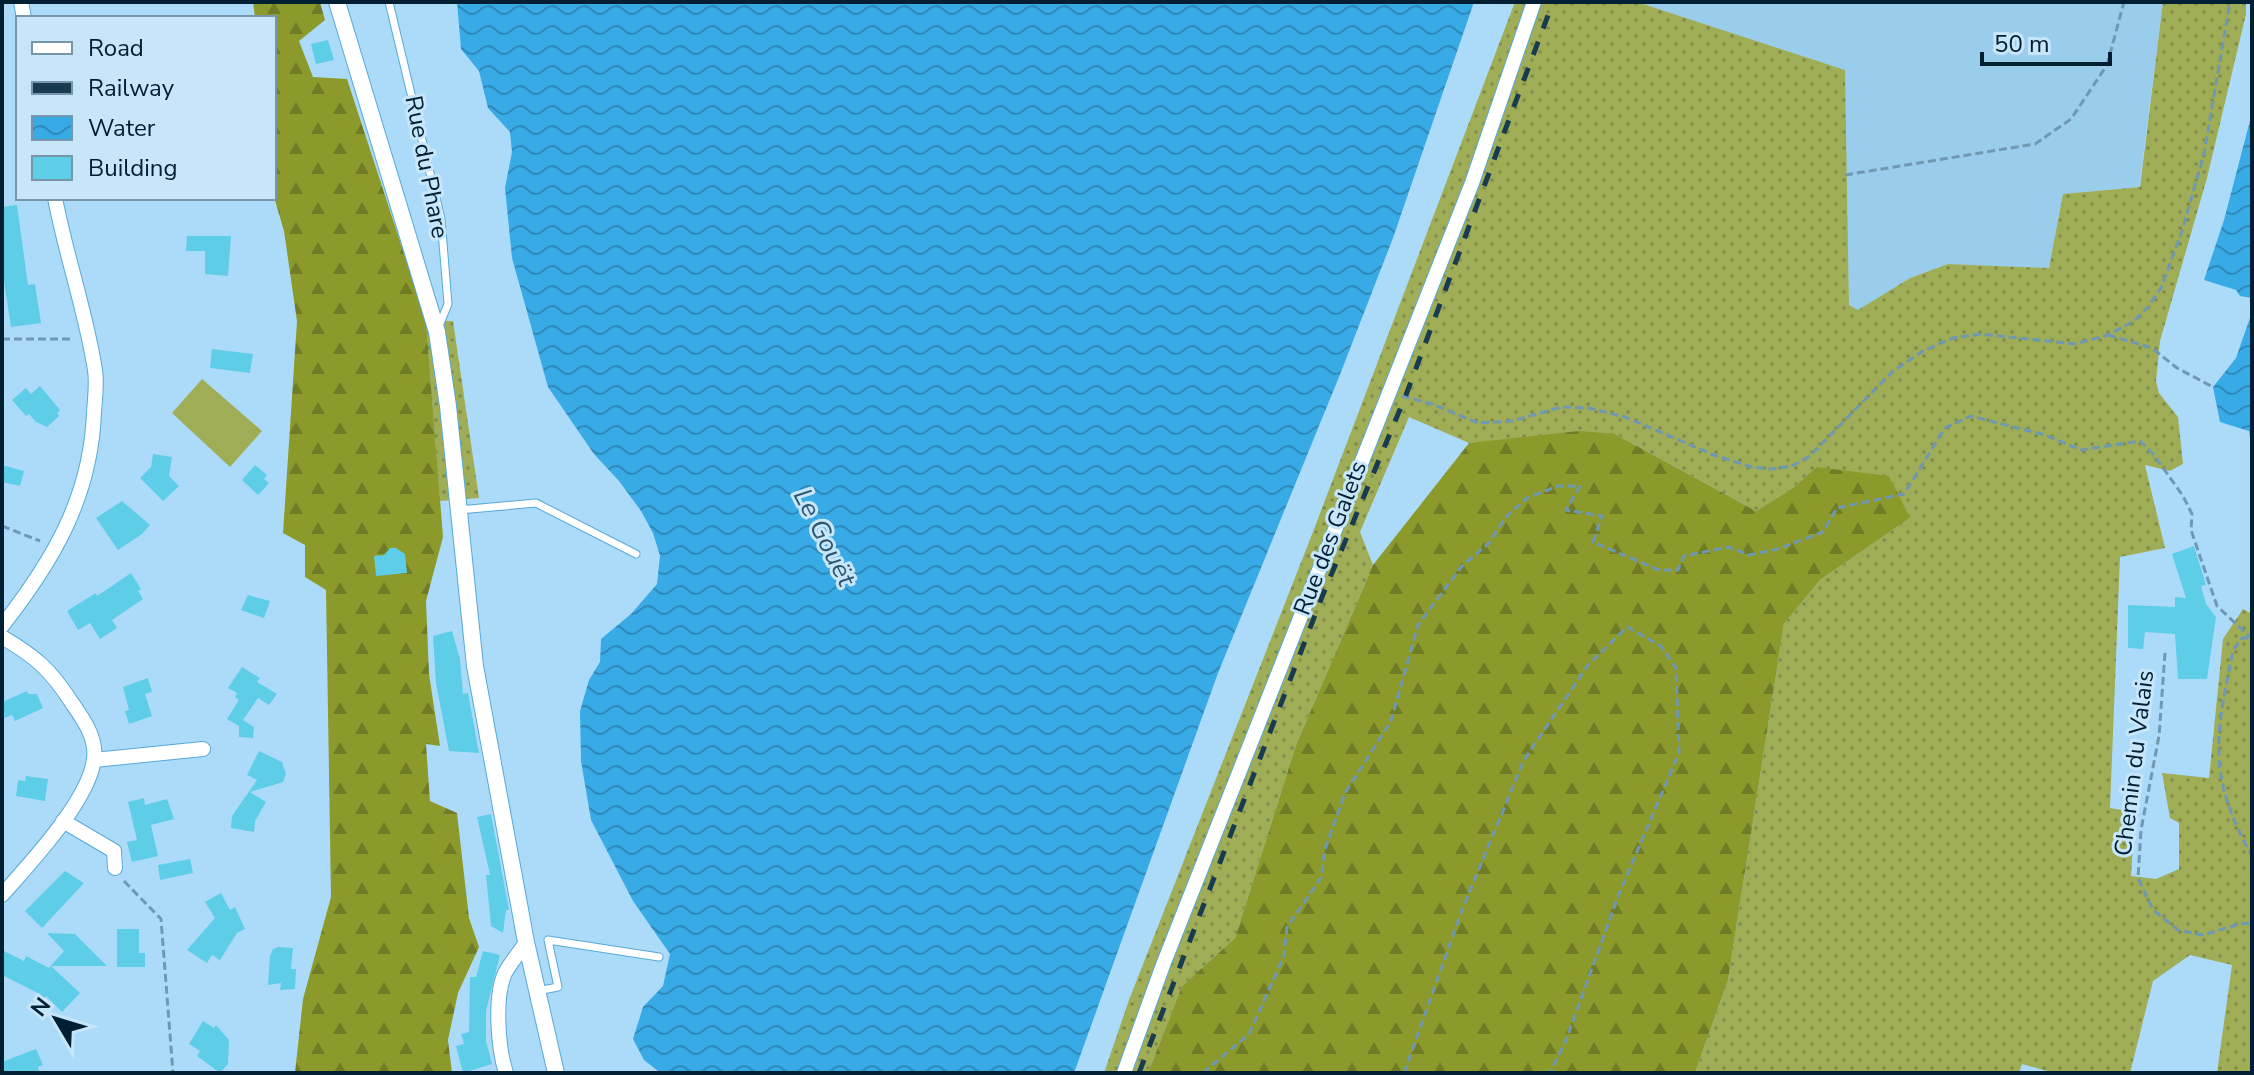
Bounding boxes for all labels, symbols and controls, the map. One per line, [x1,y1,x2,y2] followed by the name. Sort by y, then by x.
[16,16,276,200] legend
[1982,16,2110,66] scale bar
[1994,28,2050,60] text: 50 m
[88,32,144,64] text: Road
[88,72,175,104] text: Railway
[397,93,457,241] street label: Rue du Phare
[88,112,156,144] text: Water
[88,152,178,184] text: Building
[1286,456,1374,620] street label: Rue des Galets
[785,482,864,593] water label: Le Gouët
[2107,668,2161,858] street label: Chemin du Valais
[16,979,96,1059] north arrow
[24,992,58,1023] text: N

